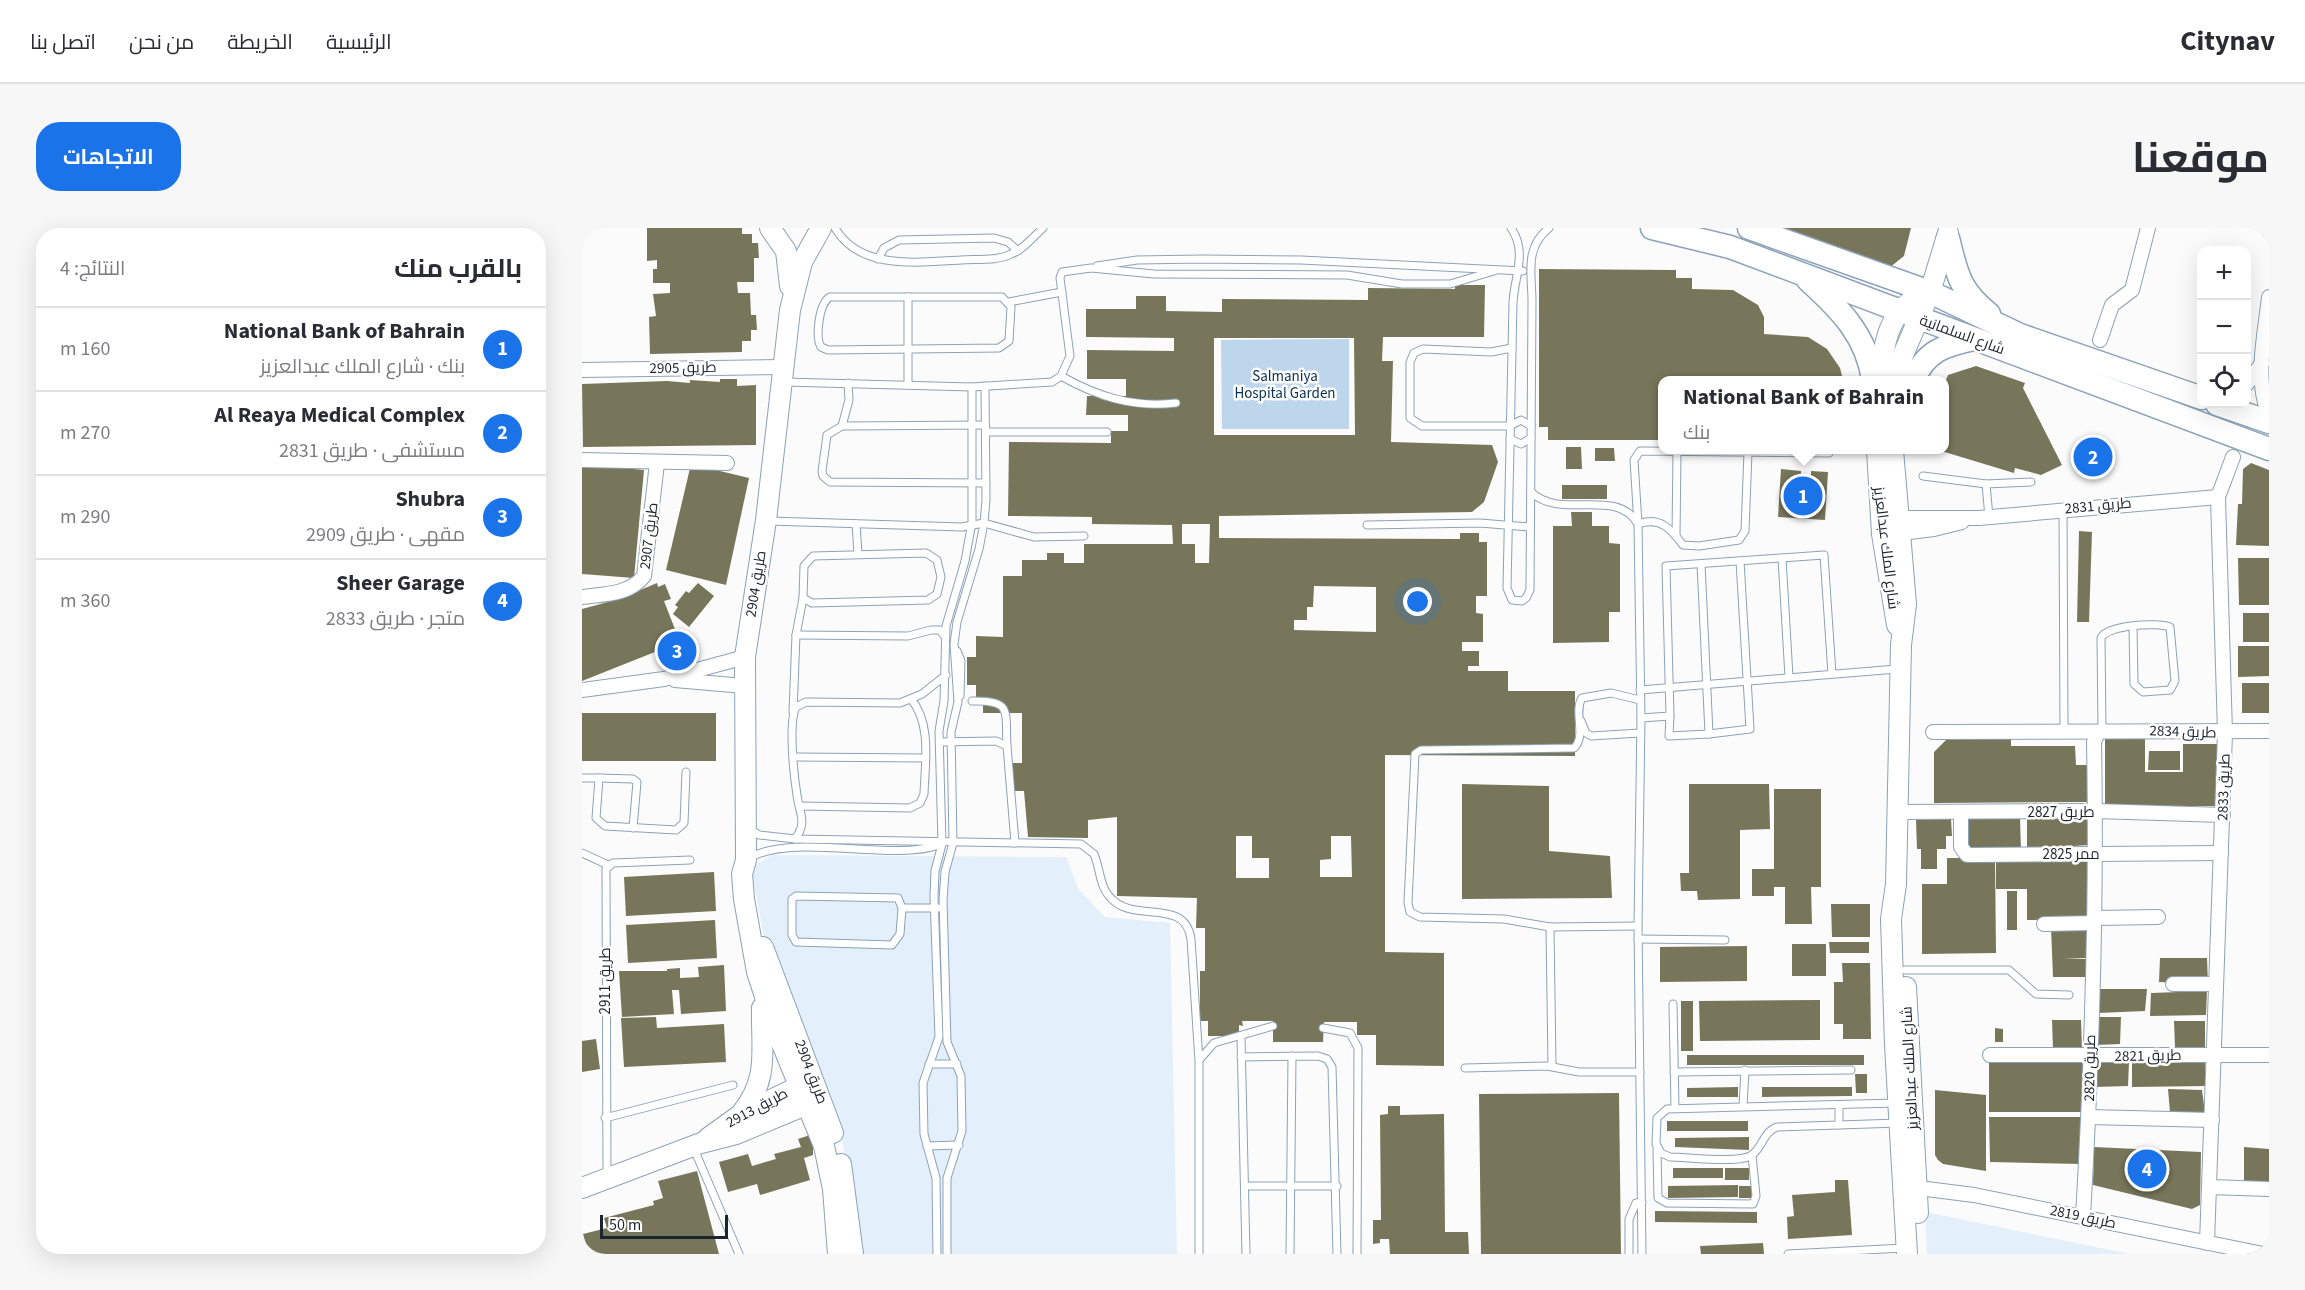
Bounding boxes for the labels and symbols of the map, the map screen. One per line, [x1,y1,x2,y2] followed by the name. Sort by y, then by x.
[1916,310,2008,360] street label: شارع السلمانية
[649,357,717,379] street label: طريق 2905
[1234,366,1336,404] park label: Salmaniya Hospital Garden
[2074,434,2112,480] pin: 2
[1784,474,1822,518] pin: 1
[1868,484,1904,611] street label: شارع الملك عبدالعزيز
[2064,493,2132,519] street label: طريق 2831
[634,501,664,571] street label: طريق 2907
[740,549,772,619] street label: طريق 2904
[1403,587,1432,616] your location
[658,628,697,674] pin: 3
[2149,720,2217,744] street label: طريق 2834
[2212,753,2236,821] street label: طريق 2833
[2027,802,2095,823] street label: طريق 2827
[2042,844,2100,865] street label: ممر 2825
[595,947,616,1015] street label: طريق 2911
[1896,1006,1924,1131] street label: شارع الملك عبدالعزيز
[2079,1034,2101,1102] street label: طريق 2820
[789,1037,833,1107] street label: طريق 2904
[2114,1045,2182,1067] street label: طريق 2821
[722,1083,792,1133] street label: طريق 2913
[2128,1146,2166,1192] pin: 4
[2048,1200,2118,1234] street label: طريق 2819
[600,1212,728,1240] scale bar

